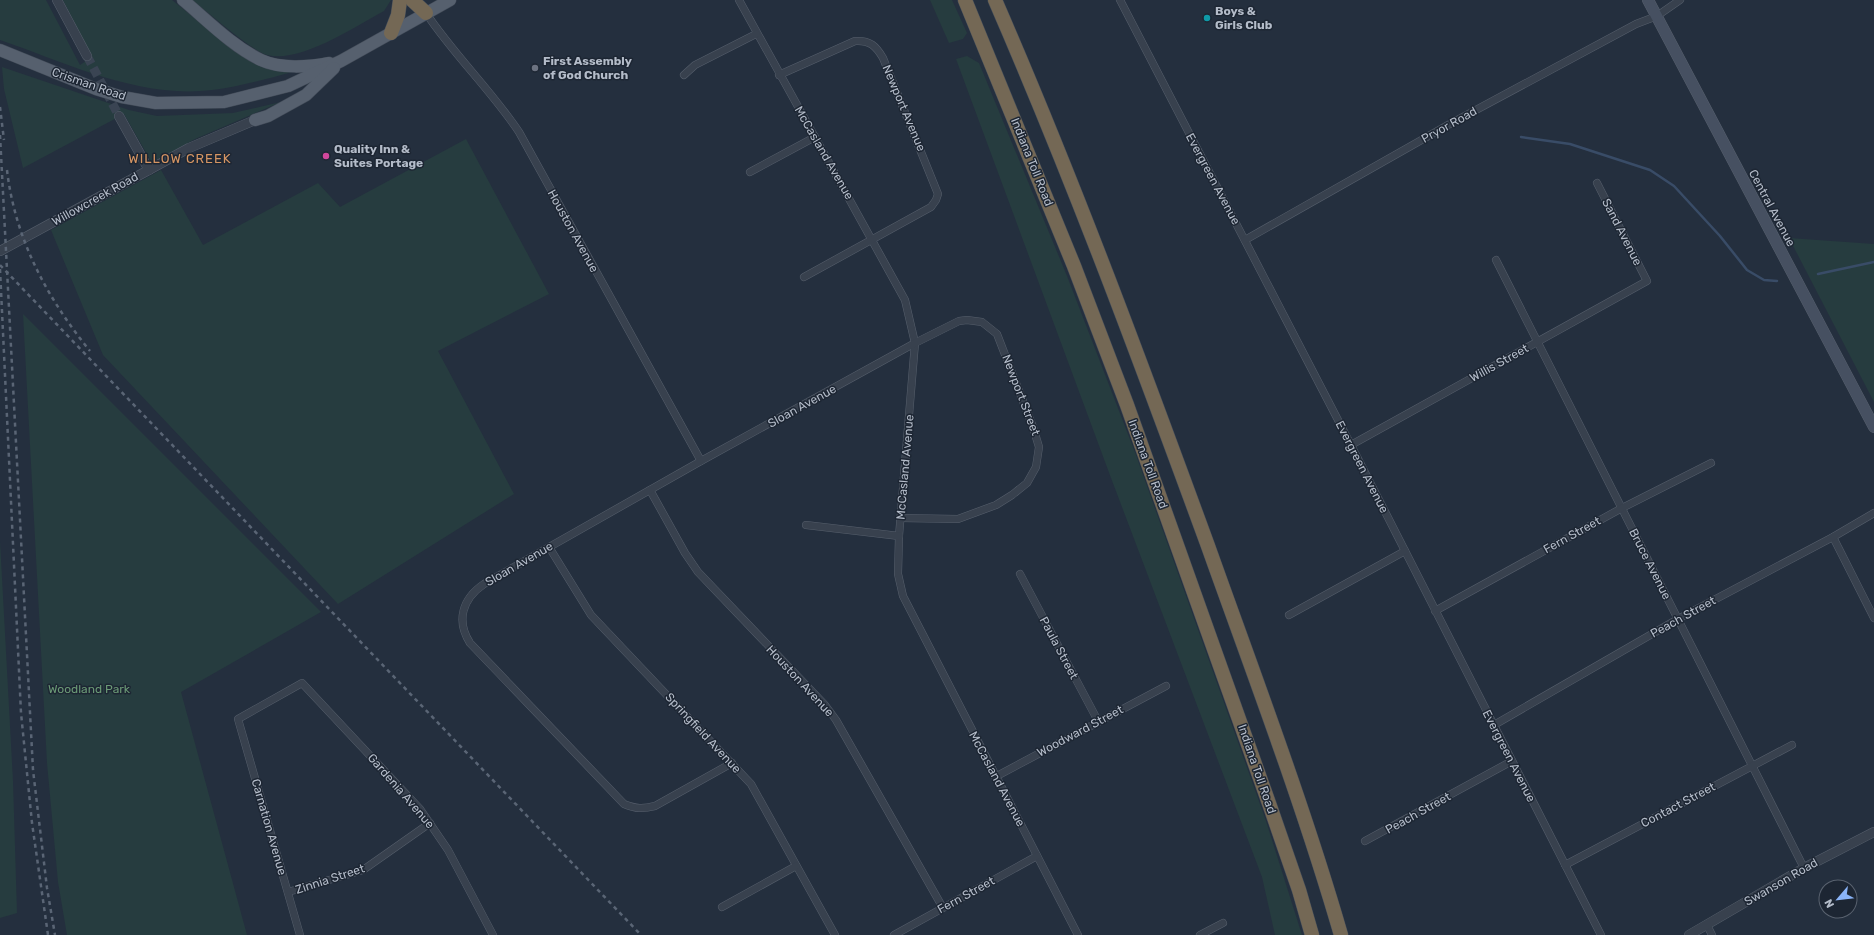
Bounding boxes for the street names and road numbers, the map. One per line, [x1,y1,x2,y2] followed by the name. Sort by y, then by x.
[879,63,929,154] street label: Newport Avenue
[50,65,128,103] street label: Crisman Road
[792,104,857,202] street label: McCasland Avenue
[1419,104,1479,146] street label: Pryor Road
[1008,116,1056,208] street label: Indiana Toll Road
[1183,131,1243,227] street label: Evergreen Avenue
[1746,167,1798,249] street label: Central Avenue
[49,169,141,229] street label: Willowcreek Road
[545,187,602,275] street label: Houston Avenue
[1599,196,1645,268] street label: Sand Avenue
[1467,341,1531,385] street label: Willis Street
[999,353,1043,438] street label: Newport Street
[765,381,839,431] street label: Sloan Avenue
[893,414,917,520] street label: McCasland Avenue
[1125,418,1171,510] street label: Indiana Toll Road
[1333,419,1391,516] street label: Evergreen Avenue
[1541,513,1603,556] street label: Fern Street
[1626,526,1674,602] street label: Bruce Avenue
[483,539,556,589] street label: Sloan Avenue
[1648,593,1718,641] street label: Peach Street
[1037,614,1081,682] street label: Paula Street
[763,642,837,720] street label: Houston Avenue
[662,690,744,776] street label: Springfield Avenue
[1035,702,1126,760] street label: Woodward Street
[1480,708,1538,805] street label: Evergreen Avenue
[1235,722,1279,816] street label: Indiana Toll Road
[966,729,1028,829] street label: McCasland Avenue
[365,751,437,831] street label: Gardenia Avenue
[249,777,290,877] street label: Carnation Avenue
[1638,779,1718,831] street label: Contact Street
[1383,789,1453,837] street label: Peach Street
[1742,855,1820,909] street label: Swanson Road
[294,861,367,897] street label: Zinnia Street
[935,873,997,916] street label: Fern Street

